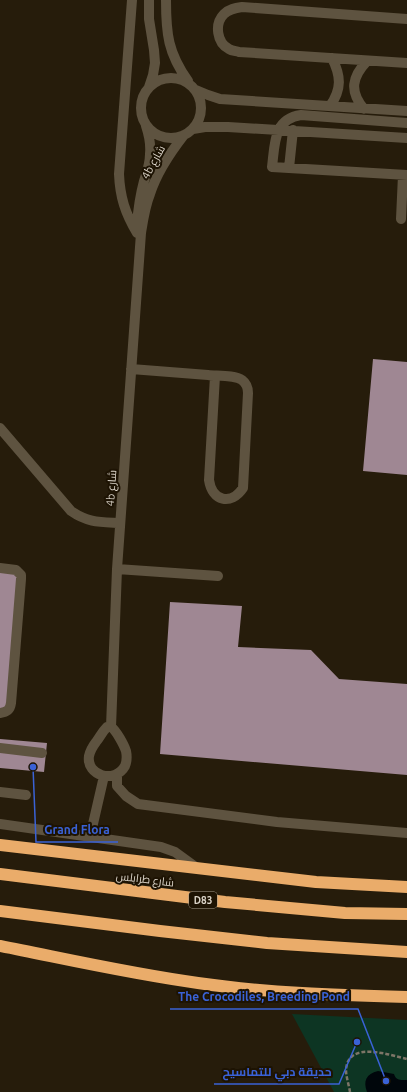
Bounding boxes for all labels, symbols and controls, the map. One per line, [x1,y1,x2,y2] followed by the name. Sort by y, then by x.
[139,143,169,182] street label: 4b شارع
[104,469,120,507] street label: 4b شارع
[36,818,118,842] callout: Grand Flora
[44,823,110,836] text: Grand Flora
[115,869,175,890] street label: شارع طرابلس
[189,892,217,908] road number: D83
[170,985,358,1009] callout: The Crocodiles, Breeding Pond
[178,990,350,1003] text: The Crocodiles, Breeding Pond
[214,1060,339,1084] callout: حديقة دبي للتماسيح
[222,1065,332,1082] text: حديقة دبي للتماسيح

